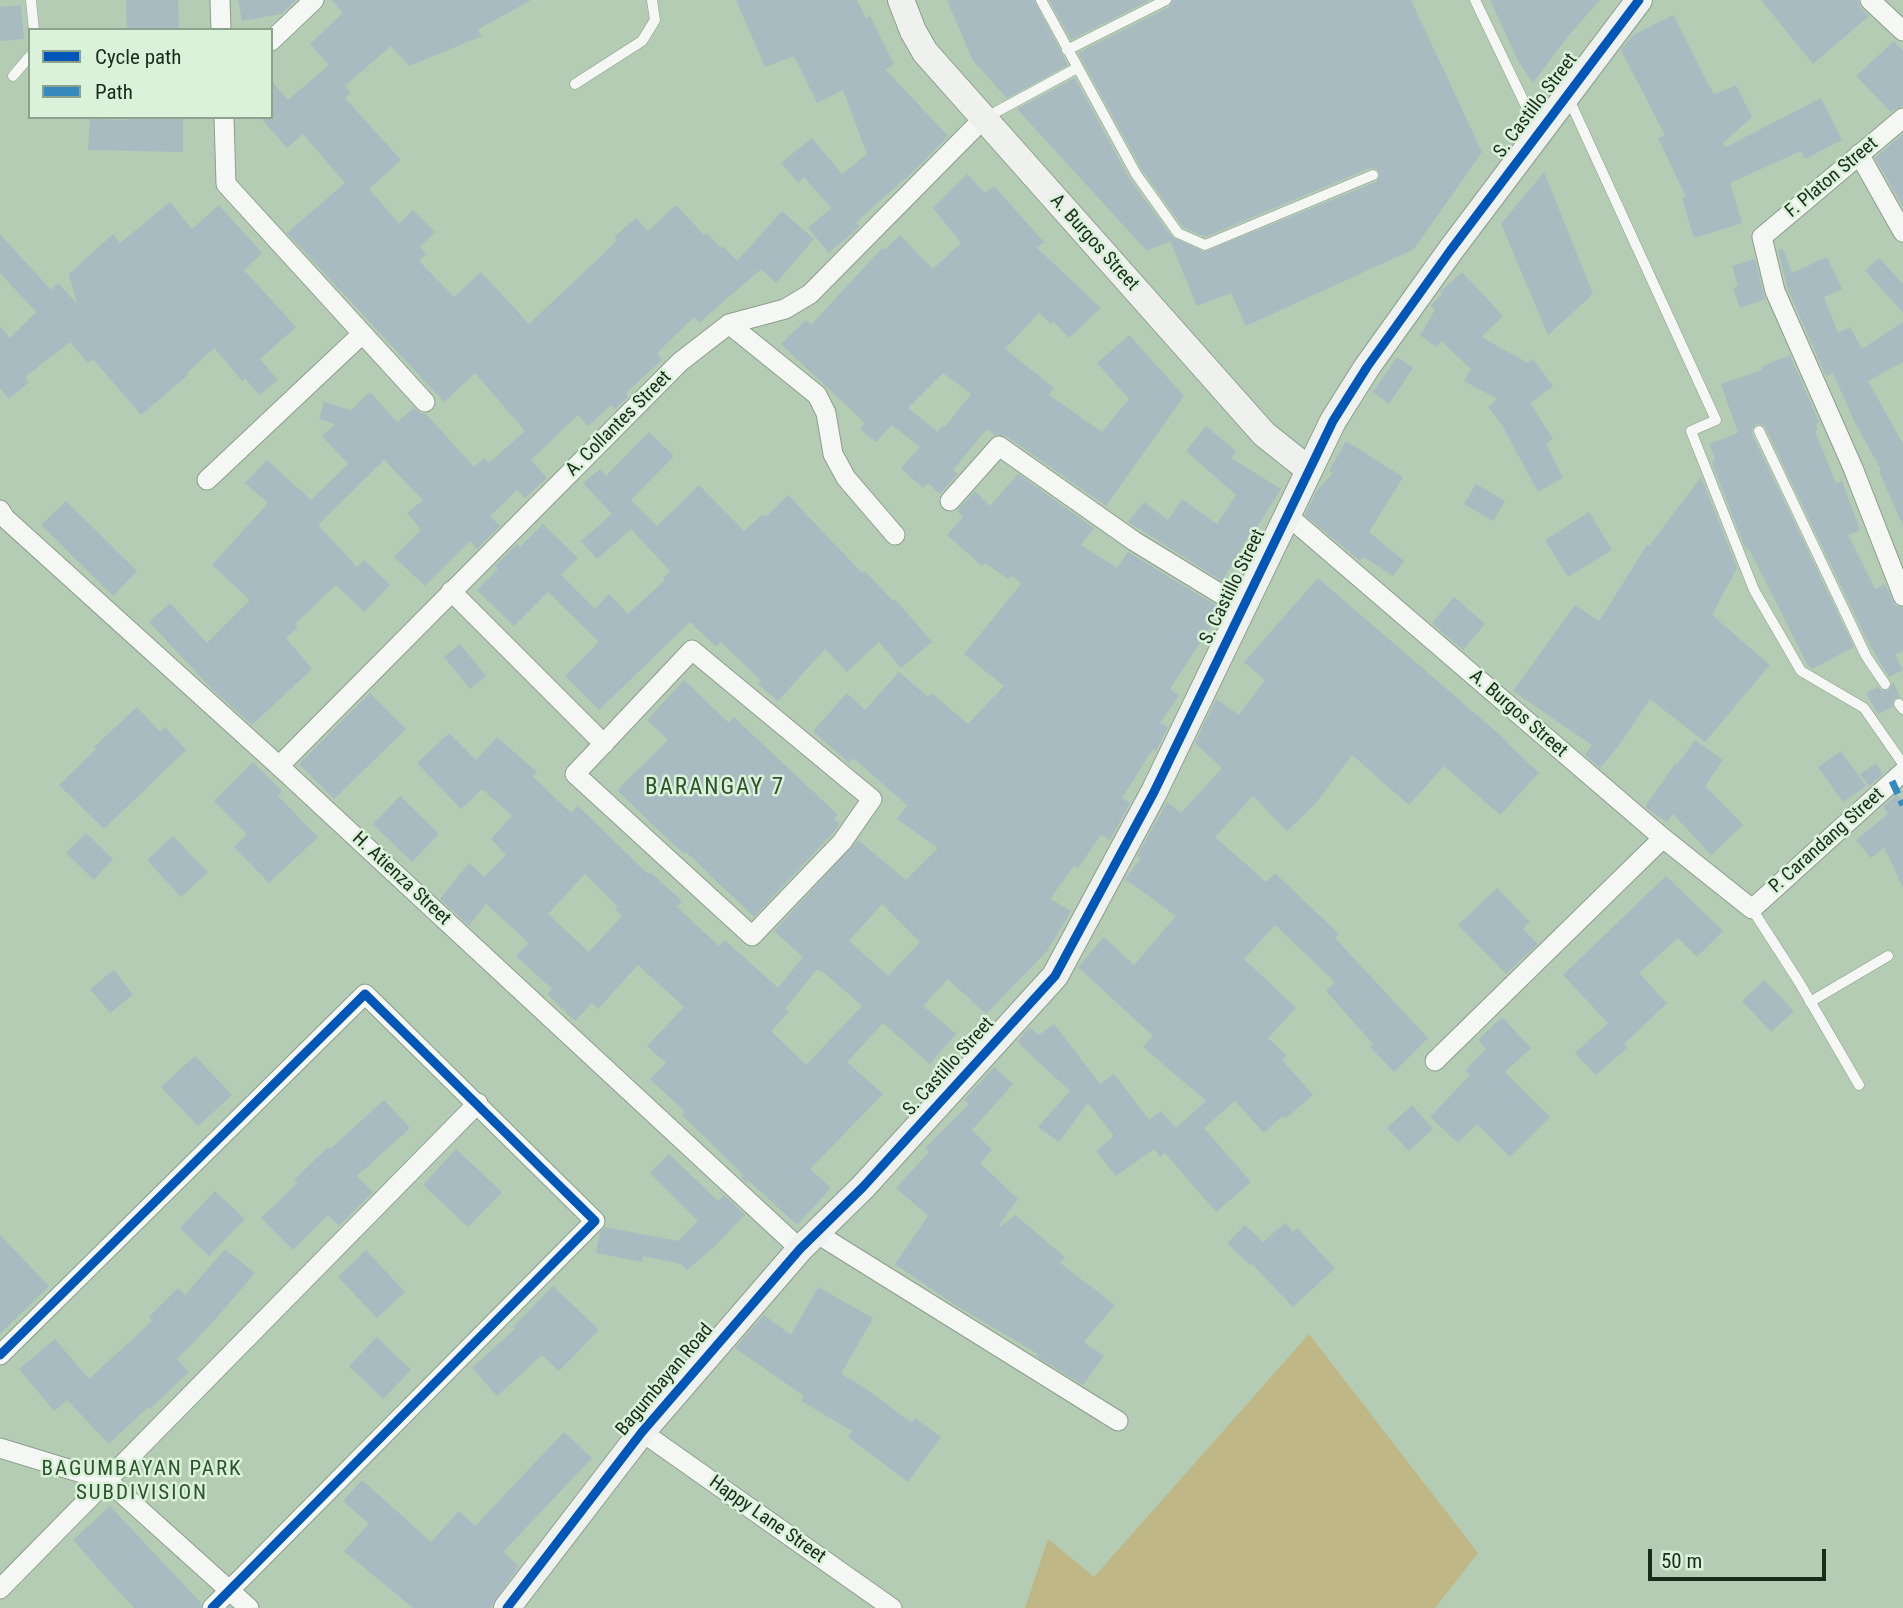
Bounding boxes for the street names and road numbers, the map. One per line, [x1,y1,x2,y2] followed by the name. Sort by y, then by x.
[1489,49,1583,163] street label: S. Castillo Street
[1781,133,1883,223] street label: F. Platon Street
[1045,190,1143,296] street label: A. Burgos Street
[562,367,676,481] street label: A. Collantes Street
[1195,526,1271,648] street label: S. Castillo Street
[1465,665,1571,763] street label: A. Burgos Street
[1765,784,1889,898] street label: P. Carandang Street
[347,828,455,930] street label: H. Atienza Street
[899,1013,999,1121] street label: S. Castillo Street
[612,1319,718,1441] street label: Bagumbayan Road
[704,1471,830,1569] street label: Happy Lane Street

